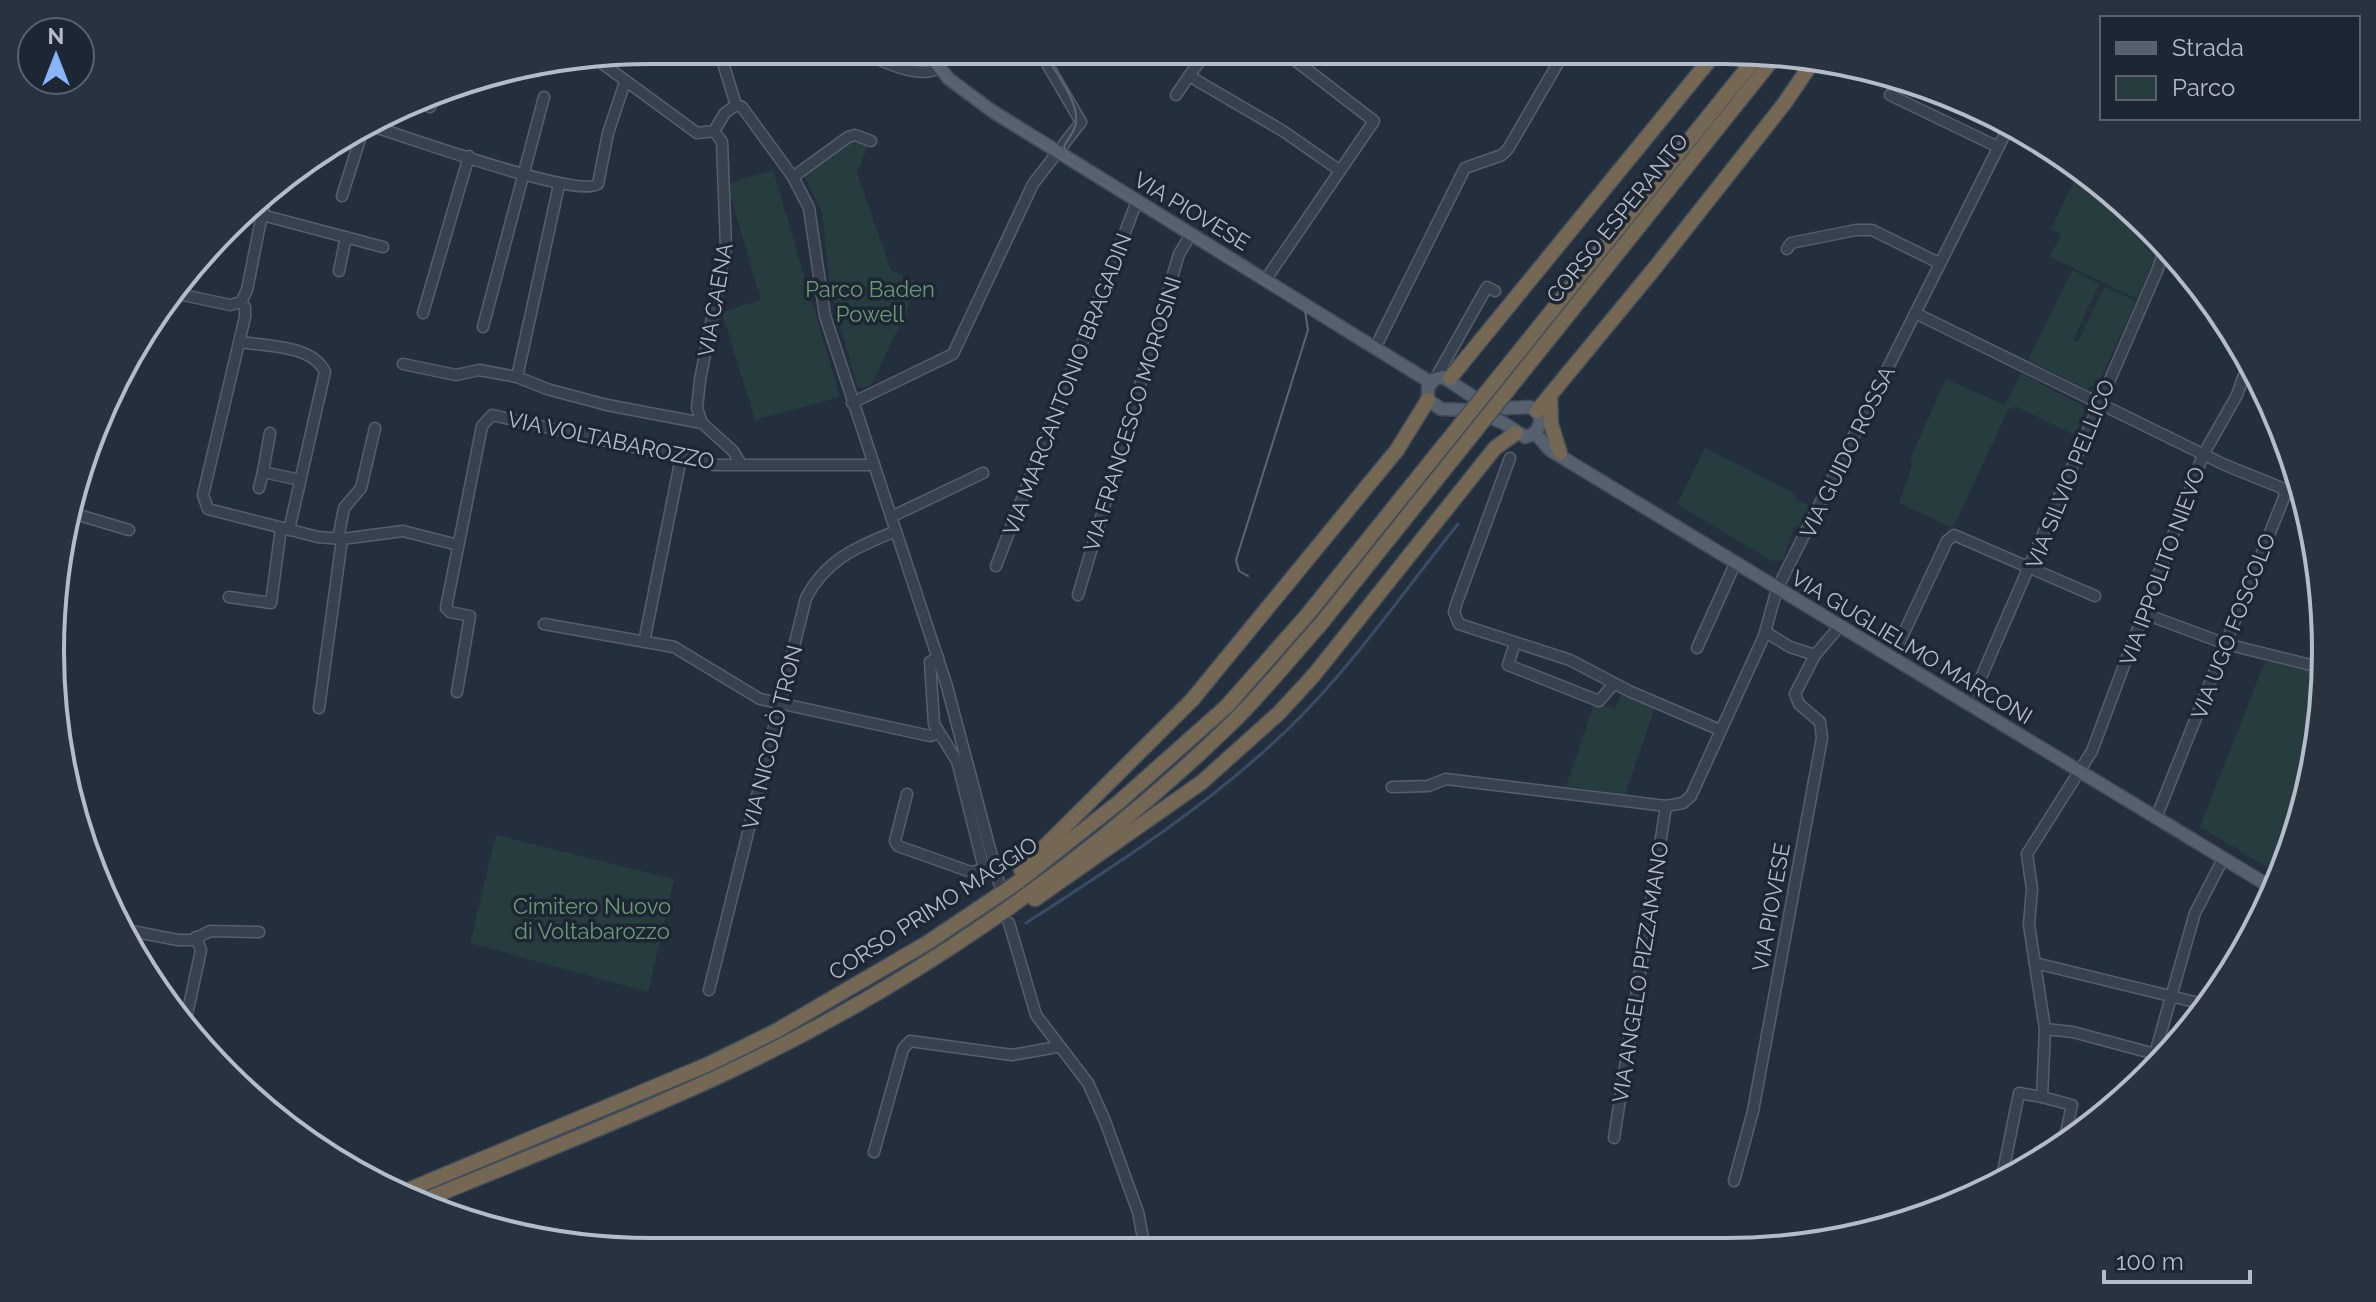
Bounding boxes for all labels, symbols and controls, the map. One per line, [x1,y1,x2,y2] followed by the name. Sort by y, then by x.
[16,16,96,96] north arrow
[2100,16,2360,120] legend
[48,23,64,49] text: N
[2172,33,2244,62] text: Strada
[2172,73,2235,102] text: Parco
[1541,128,1693,308] street label: CORSO ESPERANTO
[1129,166,1255,256] street label: VIA PIOVESE
[997,229,1137,539] street label: VIA MARCANTONIO BRAGADIN
[692,241,738,359] street label: VIA CAENA
[1078,273,1186,555] street label: VIA FRANCESCO MOROSINI
[805,276,935,327] park label: Parco Baden Powell
[1794,362,1900,542] street label: VIA GUIDO ROSSA
[2020,376,2120,572] street label: VIA SILVIO PELLICO
[505,405,717,475] street label: VIA VOLTABAROZZO
[2114,463,2210,669] street label: VIA IPPOLITO NIEVO
[2185,529,2281,723] street label: VIA UGO FOSCOLO
[1787,565,2037,729] street label: VIA GUGLIELMO MARCONI
[737,642,807,832] street label: VIA NICOLÒ TRON
[824,831,1042,985] street label: CORSO PRIMO MAGGIO
[1606,839,1674,1105] street label: VIA ANGELO PIZZAMANO
[1747,841,1795,973] street label: VIA PIOVESE
[513,893,671,944] park label: Cimitero Nuovo di Voltabarozzo
[2104,1234,2250,1284] scale bar
[2116,1247,2184,1276] text: 100 m

